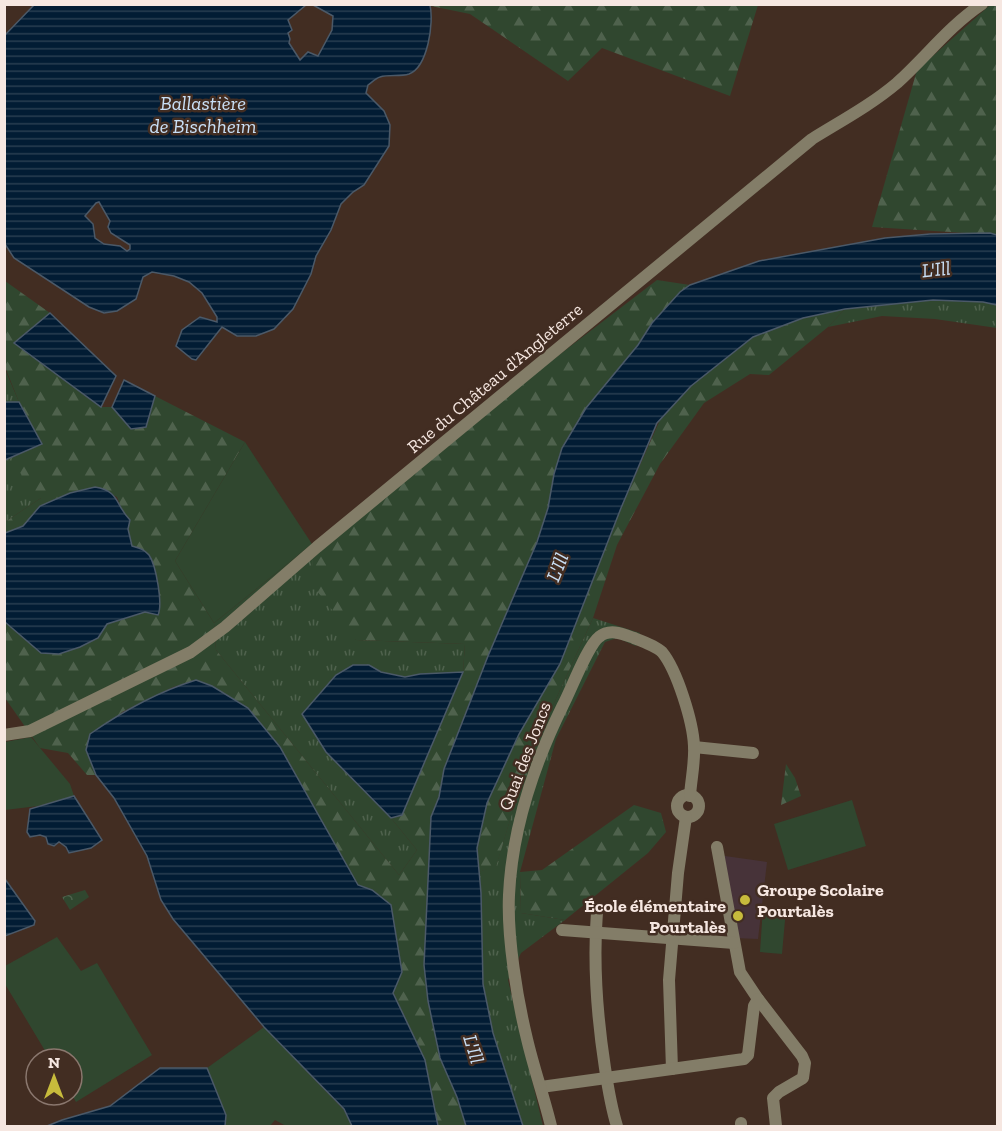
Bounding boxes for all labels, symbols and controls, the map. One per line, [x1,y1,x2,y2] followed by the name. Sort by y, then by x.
[149,91,257,138] water label: Ballastière de Bischheim
[921,256,951,282] water label: L'Ill
[403,298,587,458] street label: Rue du Château d'Angleterre
[541,549,573,585] water label: L'Ill
[494,698,556,813] street label: Quai des Joncs
[757,879,884,922] place label: Groupe Scolaire Pourtalès
[738,893,752,907] marker: Groupe Scolaire Pourtalès
[584,895,726,938] place label: École élémentaire Pourtalès
[731,909,745,923] marker: École élémentaire Pourtalès
[458,1032,490,1066] water label: L'Ill
[24,1047,84,1107] north arrow
[48,1053,60,1072] text: N

